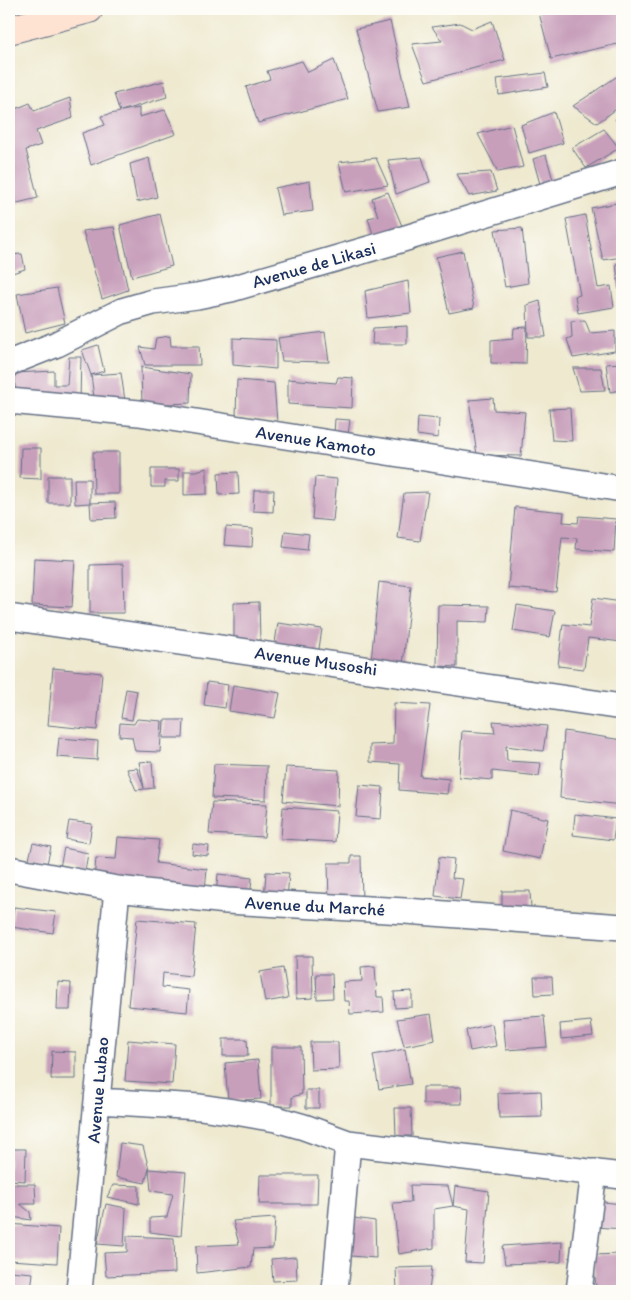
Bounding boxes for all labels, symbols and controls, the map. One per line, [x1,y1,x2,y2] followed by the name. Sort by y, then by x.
[250,237,378,293] street label: Avenue de Likasi
[254,421,378,461] street label: Avenue Kamoto
[253,642,379,680] street label: Avenue Musoshi
[244,891,386,921] street label: Avenue du Marché
[82,1036,114,1144] street label: Avenue Lubao

